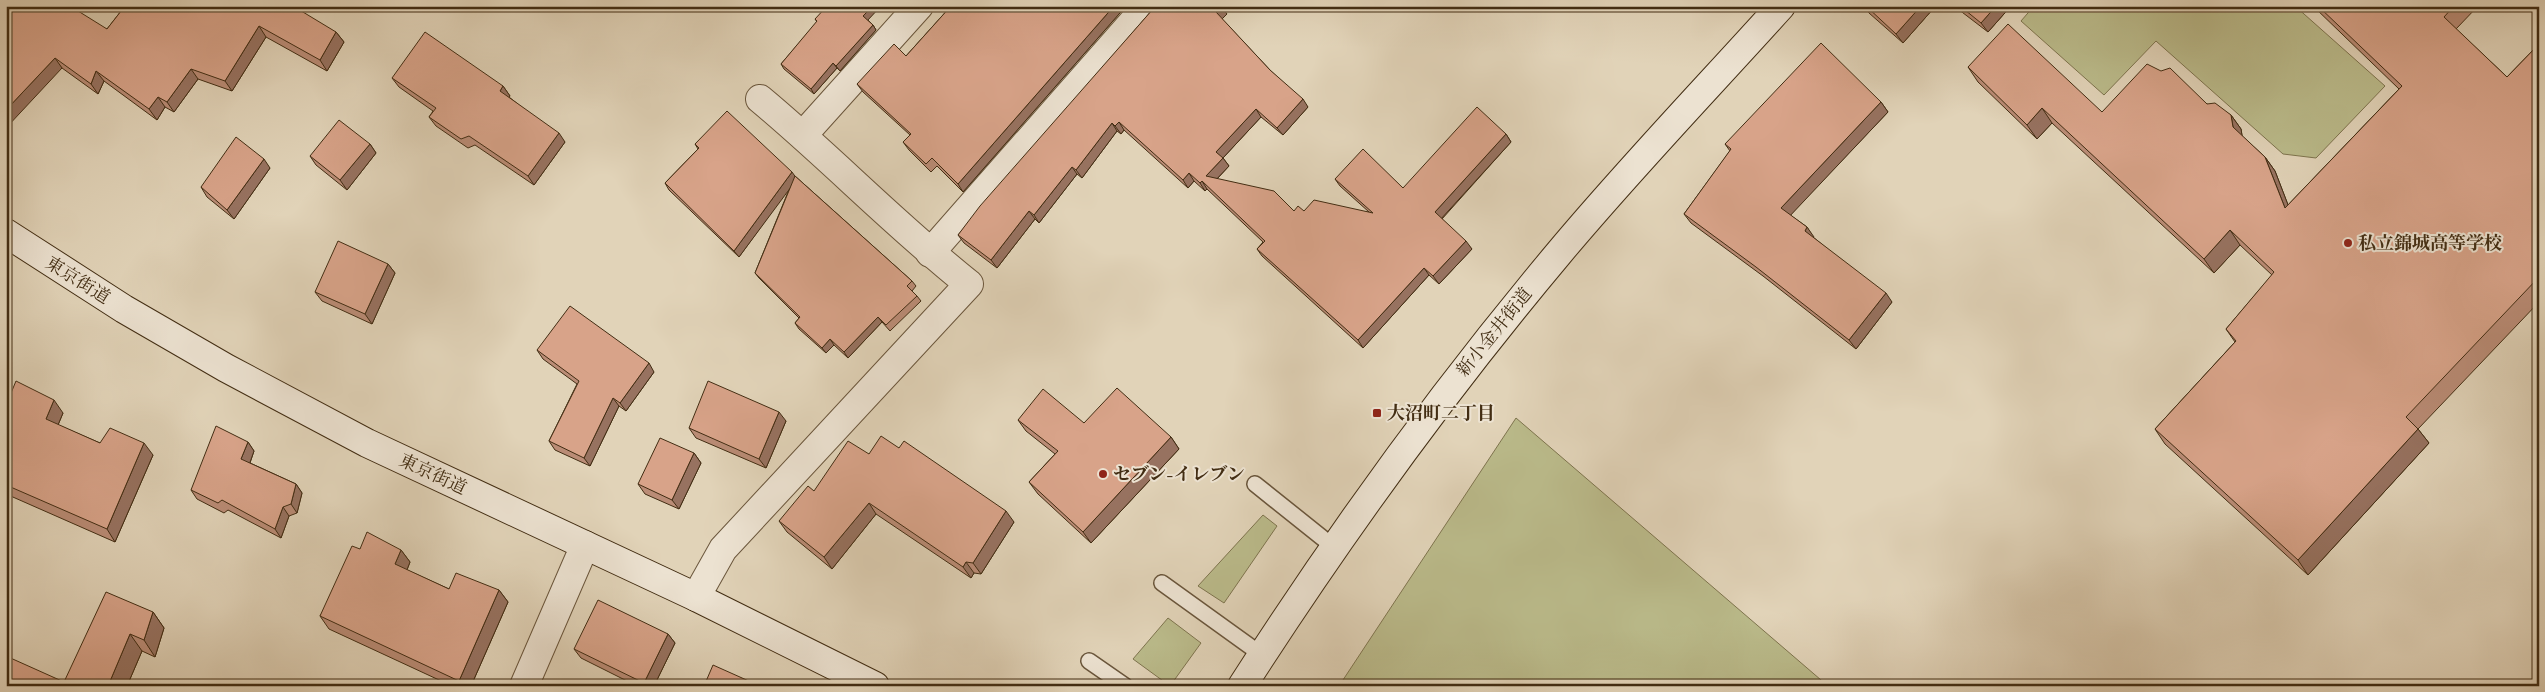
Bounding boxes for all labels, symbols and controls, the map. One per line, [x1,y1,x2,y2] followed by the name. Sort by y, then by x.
[2358,232,2502,255] place label: 私立錦城高等学校
[2342,237,2354,249] marker: 私立錦城高等学校
[41,252,114,309] street label: 東京街道
[1451,283,1537,382] street label: 新小金井街道
[1387,402,1495,425] place label: 大沼町二丁目
[1371,407,1383,419] marker: 大沼町二丁目
[395,449,470,500] street label: 東京街道
[1113,463,1245,486] place label: セブン-イレブン
[1097,468,1109,480] marker: セブン-イレブン

